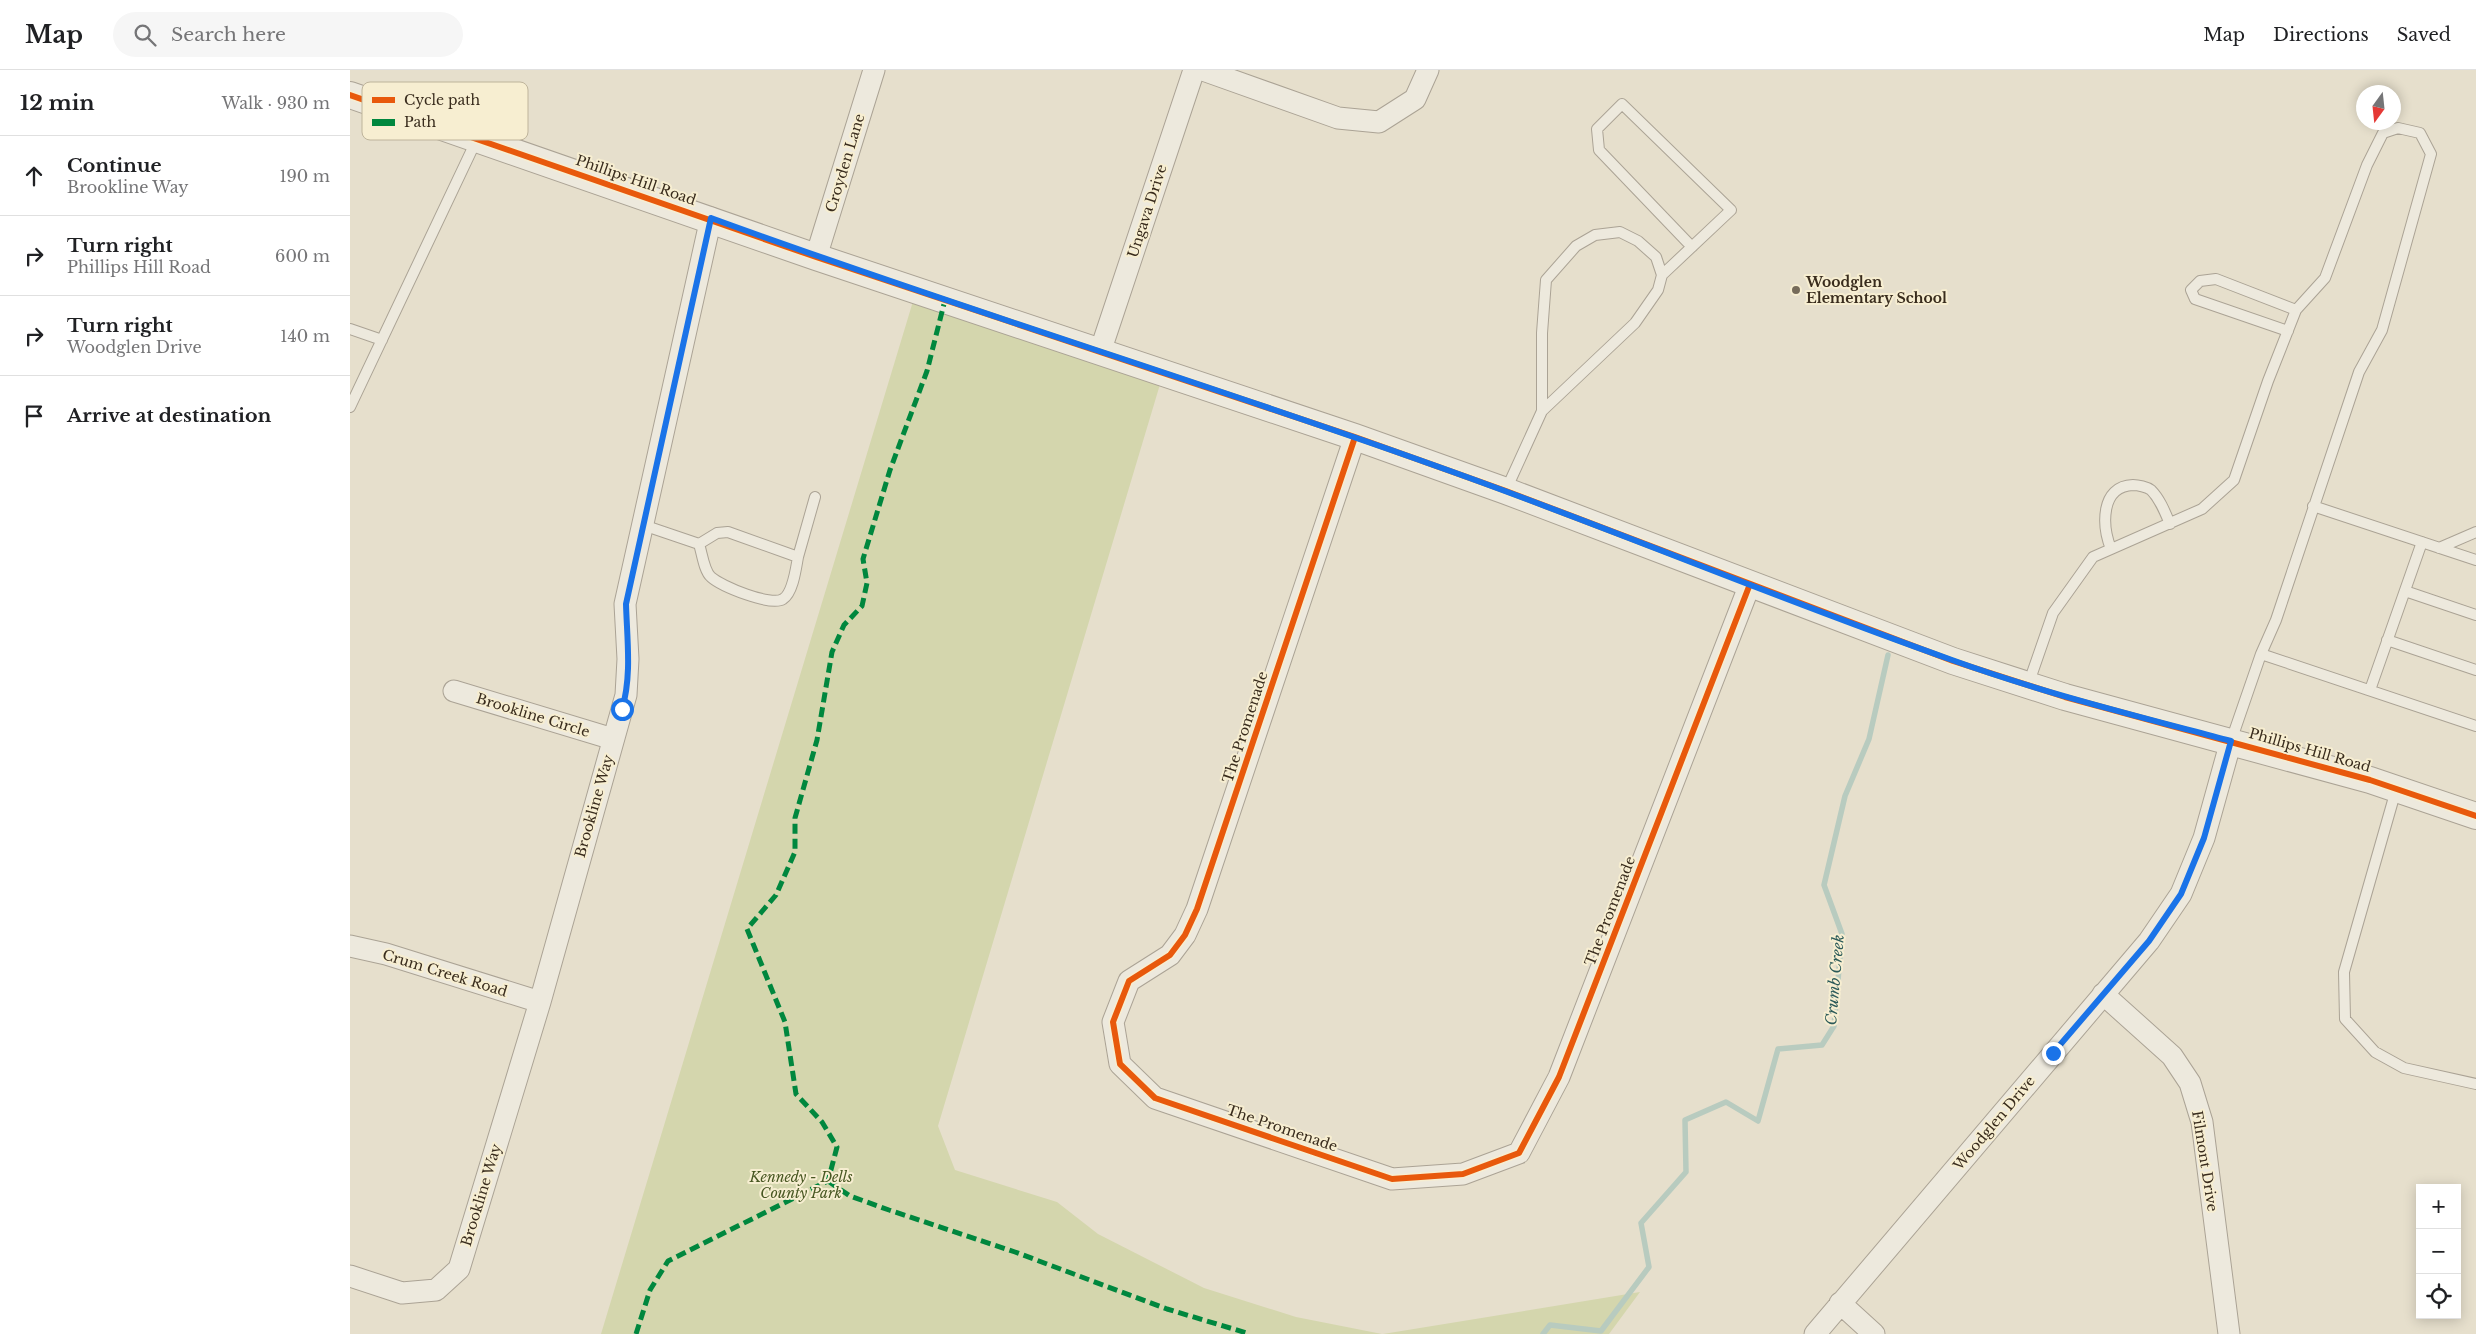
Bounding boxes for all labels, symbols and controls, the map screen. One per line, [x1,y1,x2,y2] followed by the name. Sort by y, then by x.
[113,12,463,57] search box
[25,20,83,49] text: Map
[131,21,159,49] icon: search
[171,23,286,46] text: Search here
[2203,24,2245,46] text: Map
[2273,24,2369,46] text: Directions
[2397,24,2451,46] text: Saved
[362,82,528,140] legend
[2356,85,2401,130] north arrow
[20,90,95,116] text: 12 min
[404,91,481,109] text: Cycle path
[222,93,330,113] text: Walk · 930 m
[821,112,869,214] street label: Croyden Lane
[404,113,436,131] text: Path
[574,151,699,209] street label: Phillips Hill Road
[67,154,162,177] text: Continue
[20,162,48,190] icon: ahead
[1123,162,1171,260] street label: Ungava Drive
[279,166,330,186] text: 190 m
[67,177,188,197] text: Brookline Way
[67,234,173,257] text: Turn right
[20,242,48,270] icon: right
[275,246,330,266] text: 600 m
[67,257,211,277] text: Phillips Hill Road
[1805,273,1947,307] place label: Woodglen Elementary School
[1790,284,1802,296] marker: Woodglen Elementary School
[67,314,173,337] text: Turn right
[20,322,48,350] icon: right
[280,326,330,346] text: 140 m
[67,337,202,357] text: Woodglen Drive
[20,402,48,430] icon: arrive
[67,404,271,427] text: Arrive at destination
[1218,669,1272,785] street label: The Promenade
[474,689,592,741] street label: Brookline Circle
[611,698,634,721] route start
[2247,724,2374,776] street label: Phillips Hill Road
[571,752,617,860] street label: Brookline Way
[1581,854,1639,968] street label: The Promenade
[1821,934,1848,1026] water label: Crumb Creek
[380,945,510,1001] street label: Crum Creek Road
[2042,1042,2065,1065] route end
[1949,1072,2039,1175] street label: Woodglen Drive
[1224,1101,1340,1155] street label: The Promenade
[2188,1109,2222,1213] street label: Filmont Drive
[457,1141,505,1248] street label: Brookline Way
[748,1168,853,1202] park label: Kennedy - Dells County Park
[2416,1184,2461,1319] map controls
[2416,1184,2461,1229] button: +
[2416,1229,2461,1274] button: −
[2416,1274,2461,1319] button: locate

